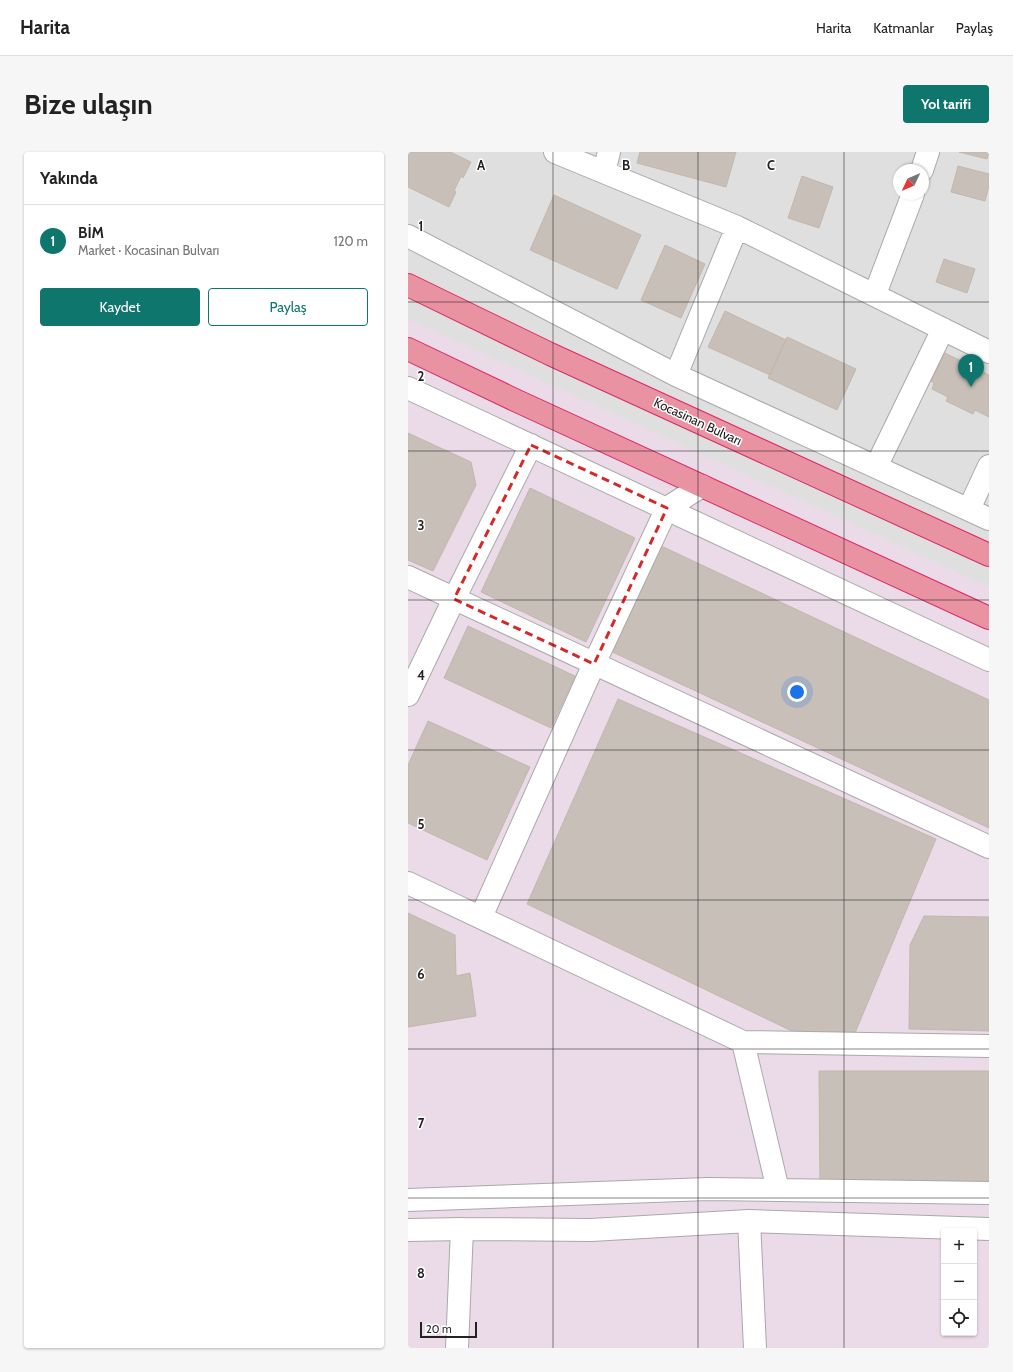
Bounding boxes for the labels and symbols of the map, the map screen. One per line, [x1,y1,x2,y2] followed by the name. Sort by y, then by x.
[477,157,486,173] text: A
[622,157,630,173] text: B
[767,157,775,173] text: C
[893,164,929,200] north arrow
[419,218,423,234] text: 1
[958,354,984,387] pin: 1
[418,368,425,384] text: 2
[652,394,744,448] street label: Kocasinan Bulvarı
[417,517,425,533] text: 3
[417,667,425,683] text: 4
[787,682,807,702] your location
[418,816,425,832] text: 5
[417,966,425,982] text: 6
[418,1115,425,1131] text: 7
[417,1265,425,1281] text: 8
[420,1320,477,1339] scale bar

